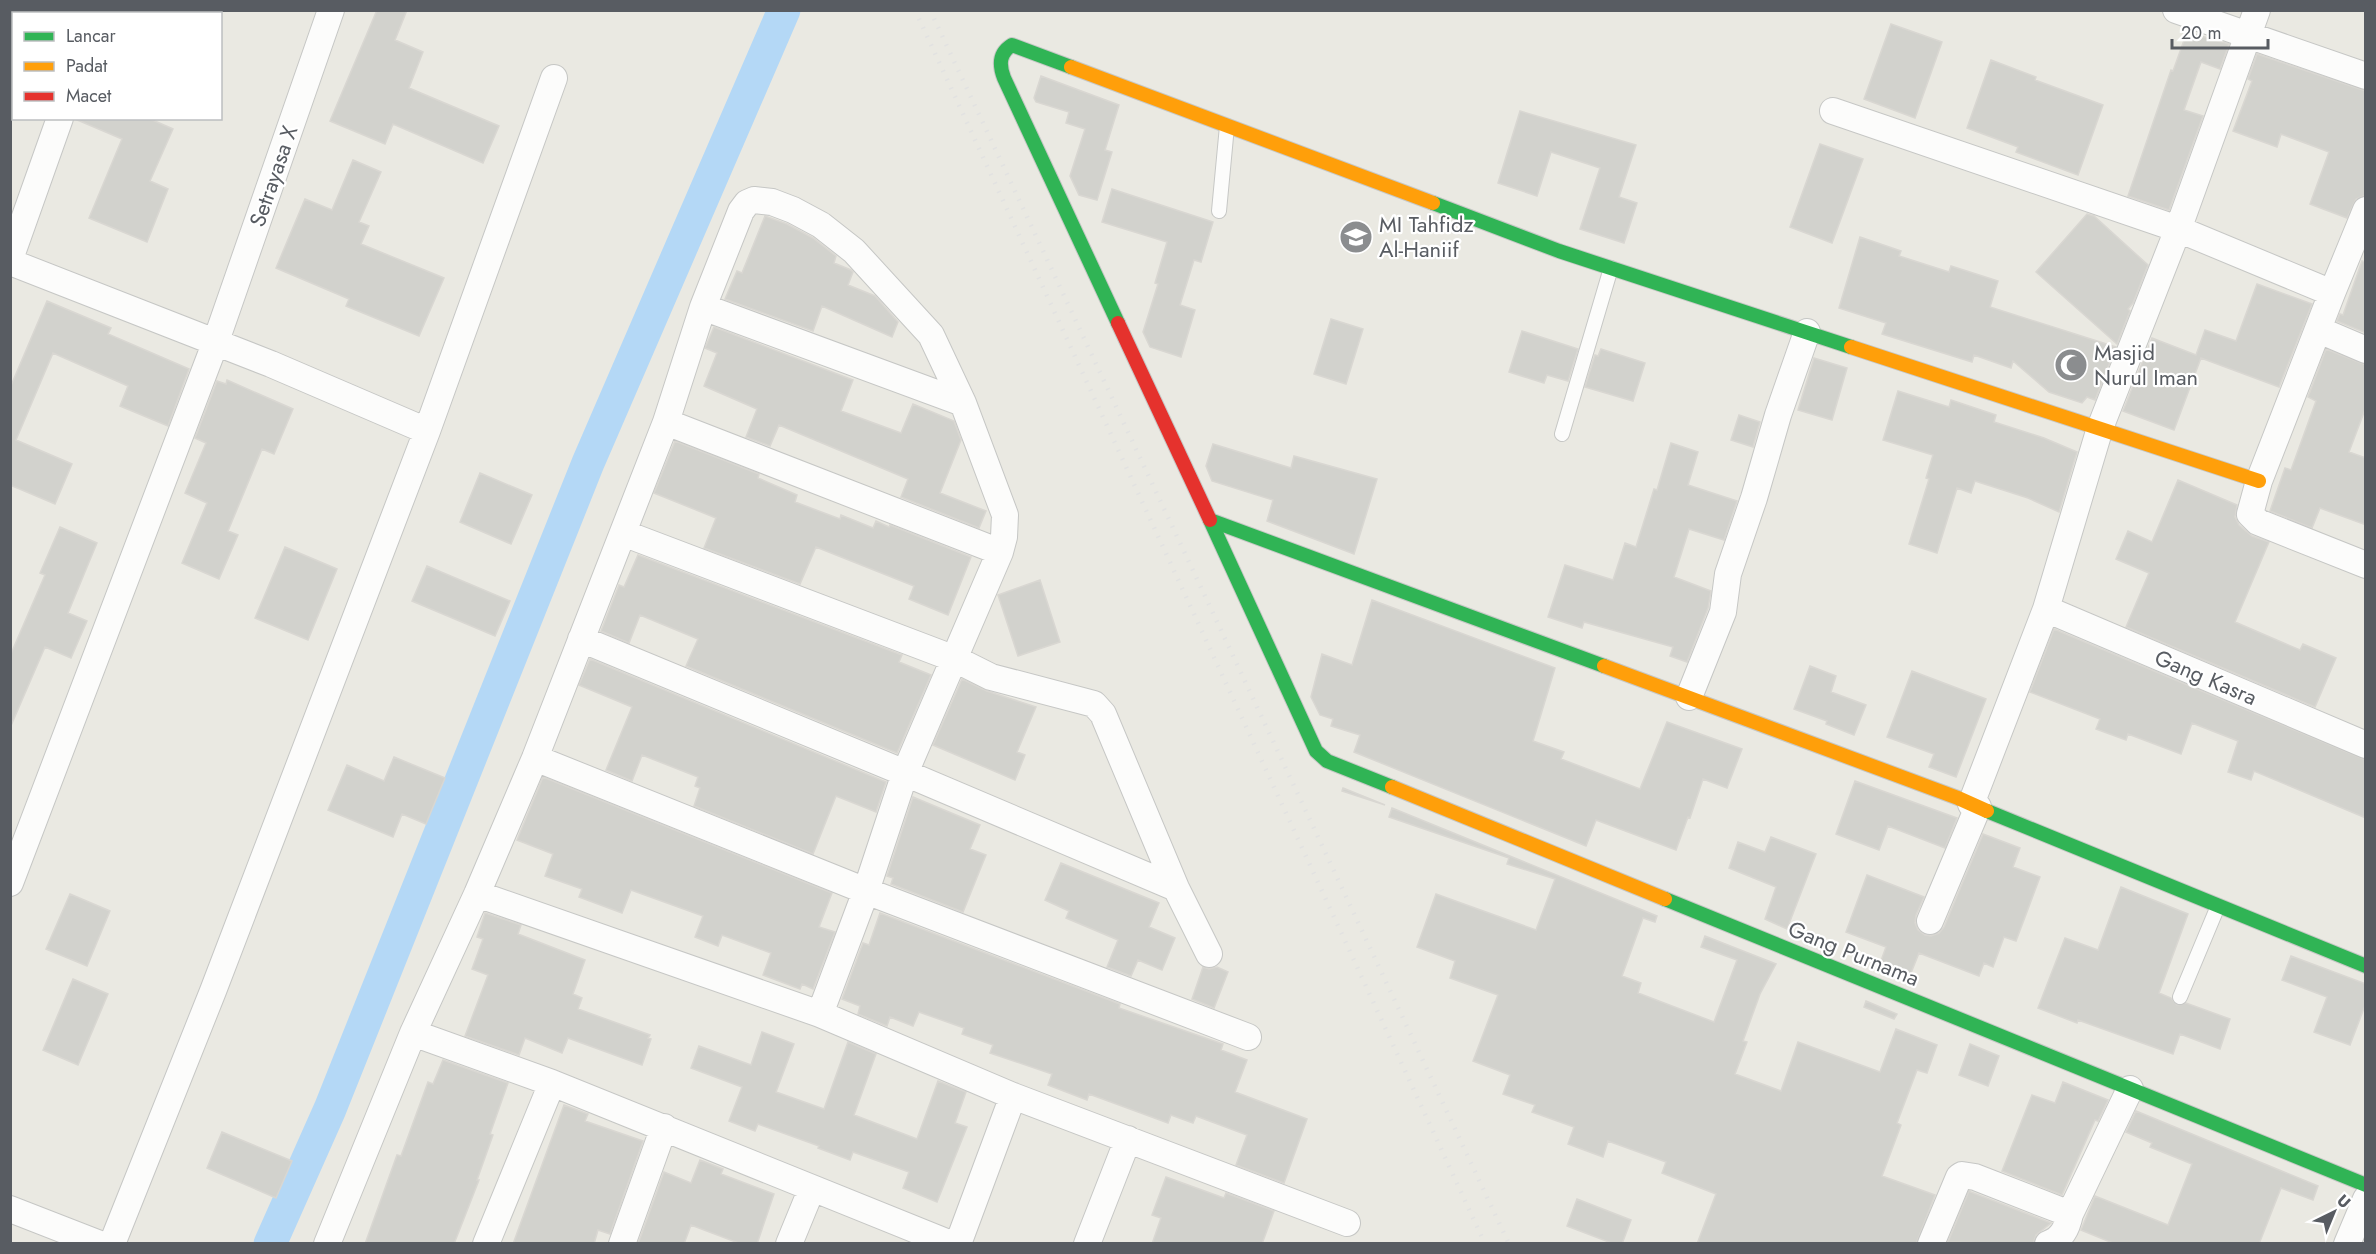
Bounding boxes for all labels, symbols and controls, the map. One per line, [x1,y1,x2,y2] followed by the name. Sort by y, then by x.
[12,12,222,120] legend
[2172,12,2268,50] scale bar
[2181,20,2221,46] text: 20 m
[66,23,116,49] text: Lancar
[66,53,108,79] text: Padat
[66,83,112,109] text: Macet
[241,121,305,231] street label: Setrayasa X
[1379,208,1474,265] place label: MI Tahfidz Al-Haniif
[1338,219,1374,255] school or university icon: MI Tahfidz Al-Haniif
[2094,336,2198,393] place label: Masjid Nurul Iman
[2053,347,2089,383] mosque icon: Masjid Nurul Iman
[2150,641,2262,713] street label: Gang Kasra
[1784,912,1924,994] street label: Gang Purnama
[2304,1182,2364,1242] north arrow
[2332,1189,2356,1214] text: U

